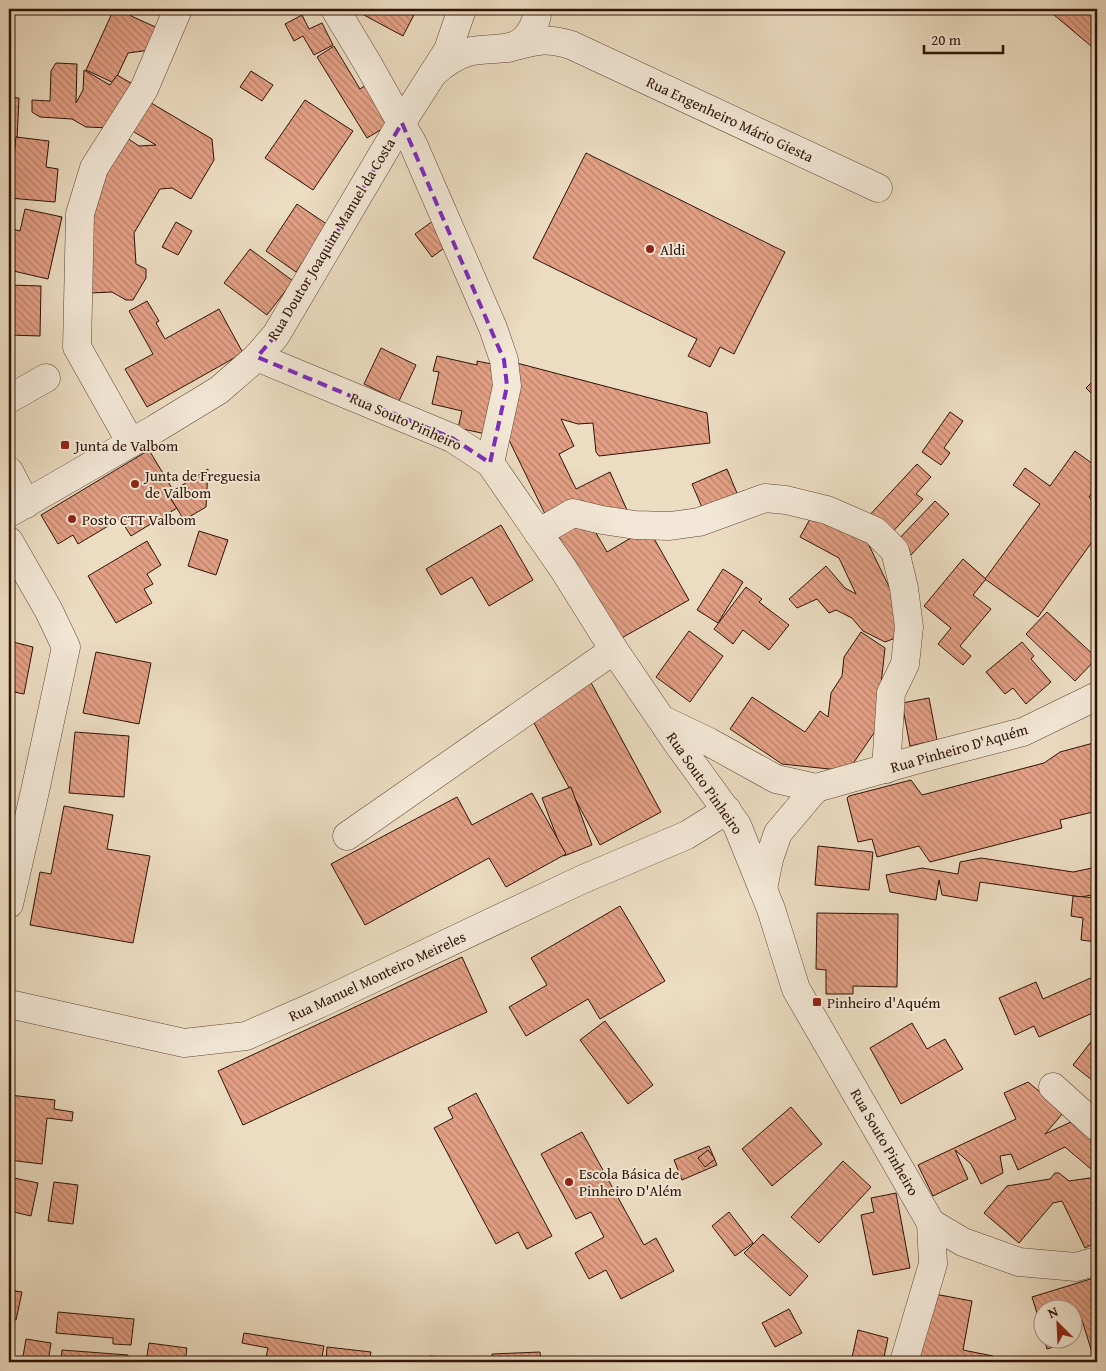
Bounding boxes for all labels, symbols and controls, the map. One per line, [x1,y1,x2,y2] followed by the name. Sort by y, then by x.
[924,22,1002,54] scale bar
[931,29,962,50] text: 20 m
[643,71,817,167] street label: Rua Engenheiro Mário Giesta
[262,134,400,344] street label: Rua Doutor Joaquim Manuel da Costa
[660,239,686,260] place label: Aldi
[644,243,656,255] marker: Aldi
[347,387,466,455] street label: Rua Souto Pinheiro
[73,435,179,456] place label: Junta de Valbom
[59,439,71,451] marker: Junta de Valbom
[143,465,260,503] place label: Junta de Freguesia de Valbom
[129,478,141,490] marker: Junta de Freguesia de Valbom
[82,509,197,530] place label: Posto CTT Valbom
[66,513,78,525] marker: Posto CTT Valbom
[888,718,1031,778] street label: Rua Pinheiro D'Aquém
[662,728,748,839] street label: Rua Souto Pinheiro
[285,926,469,1026] street label: Rua Manuel Monteiro Meireles
[827,992,941,1013] place label: Pinheiro d'Aquém
[811,996,823,1008] marker: Pinheiro d'Aquém
[846,1085,924,1200] street label: Rua Souto Pinheiro
[579,1163,683,1201] place label: Escola Básica de Pinheiro D'Além
[563,1176,575,1188] marker: Escola Básica de Pinheiro D'Além
[1034,1298,1084,1348] north arrow
[1044,1301,1062,1323] text: N

